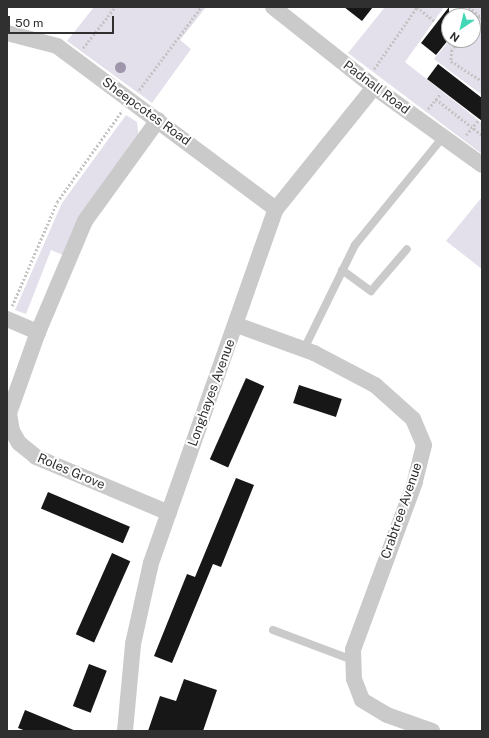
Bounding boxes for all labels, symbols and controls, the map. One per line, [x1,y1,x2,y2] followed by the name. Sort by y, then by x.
[10,8,116,34] scale bar
[441,8,481,48] north arrow
[15,16,43,30] text: 50 m
[448,30,462,44] text: N
[340,58,412,118] street label: Padnall Road
[99,75,193,149] street label: Sheepcotes Road
[185,337,239,449] street label: Longhayes Avenue
[35,451,107,493] street label: Roles Grove
[378,461,426,561] street label: Crabtree Avenue

